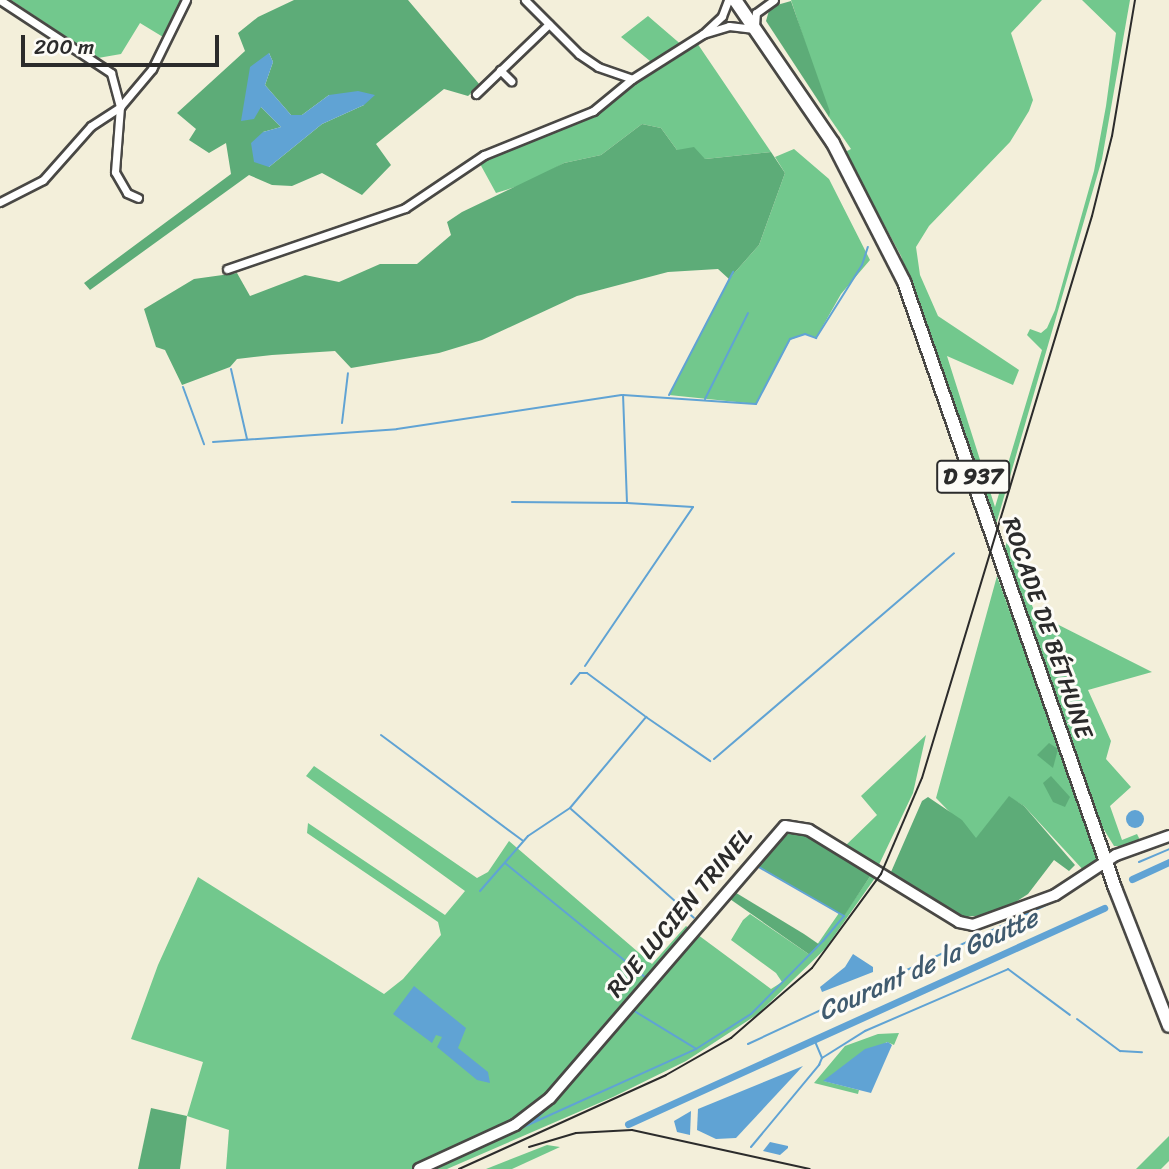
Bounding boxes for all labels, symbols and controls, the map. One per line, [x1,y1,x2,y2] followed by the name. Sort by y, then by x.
[24,21,222,65] scale bar
[34,28,94,66] text: 200 m
[934,457,1012,496] road number: D 937
[996,514,1098,742] street label: ROCADE DE BÉTHUNE
[600,822,760,1004] street label: RUE LUCIEN TRINEL
[814,903,1042,1027] water label: Courant de la Goutte

